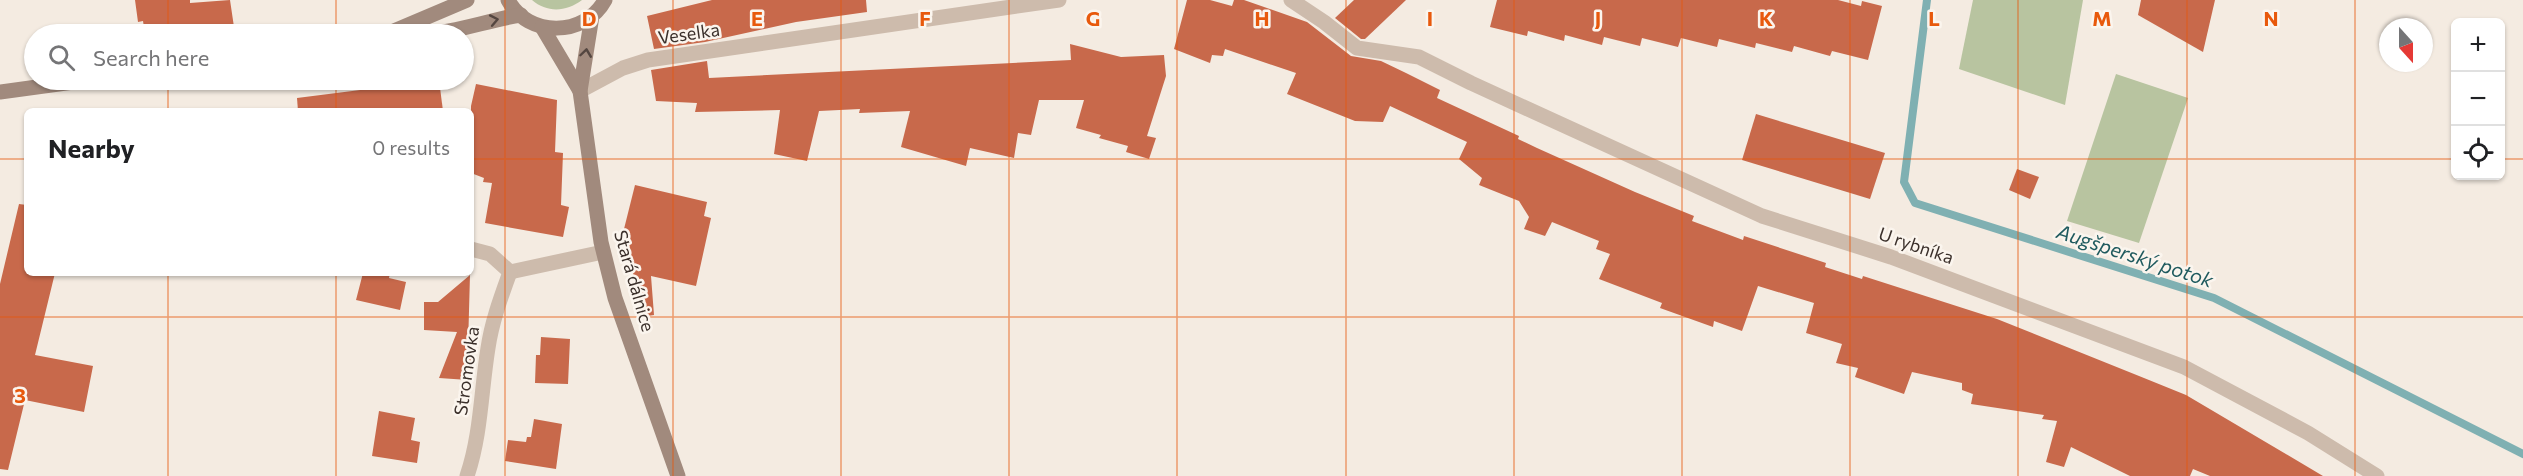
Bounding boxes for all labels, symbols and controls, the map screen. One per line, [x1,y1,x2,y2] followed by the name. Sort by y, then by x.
[582,6,596,30] text: D
[751,6,763,30] text: E
[919,6,931,30] text: F
[1086,6,1100,30] text: G
[1255,6,1270,30] text: H
[1427,6,1433,30] text: I
[1595,6,1601,30] text: J
[1759,6,1773,30] text: K
[1928,6,1940,30] text: L
[2092,6,2112,30] text: M
[2264,6,2279,30] text: N
[488,14,498,27] one-way arrow
[657,18,721,48] street label: Veselka
[2379,18,2433,72] north arrow
[2451,18,2505,180] map controls
[2451,18,2505,72] button: +
[24,24,474,90] search box
[45,41,78,74] icon: search
[93,44,209,71] text: Search here
[579,49,591,58] one-way arrow
[2451,72,2505,126] button: −
[2451,126,2505,180] button: locate
[48,132,135,163] text: Nearby
[372,135,450,159] text: 0 results
[2053,218,2218,292] water label: Augšperský potok
[1876,222,1957,268] street label: U rybníka
[610,227,660,334] street label: Stará dálnice
[449,325,483,417] street label: Stromovka
[14,383,26,407] text: 3

